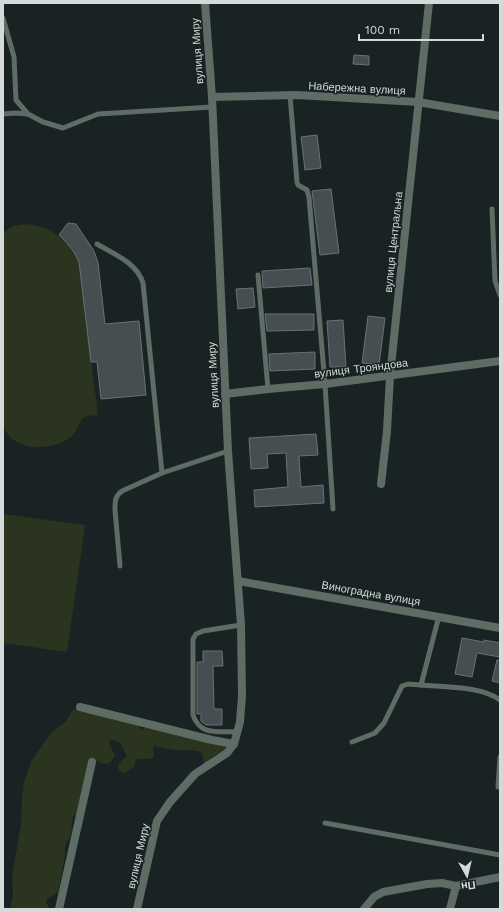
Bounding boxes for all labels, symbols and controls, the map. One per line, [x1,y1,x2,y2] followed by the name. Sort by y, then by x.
[359,16,483,42] scale bar
[189,17,206,84] street label: вулиця Миру
[365,23,400,37] text: 100 m
[308,79,406,98] street label: Набережна вулиця
[382,190,405,293] street label: вулиця Центральна
[205,341,222,408] street label: вулиця Миру
[314,356,409,381] street label: вулиця Трояндова
[321,578,421,609] street label: Виноградна вулиця
[125,822,152,890] street label: вулиця Миру
[447,856,487,896] north arrow
[460,878,476,893] text: Пн

